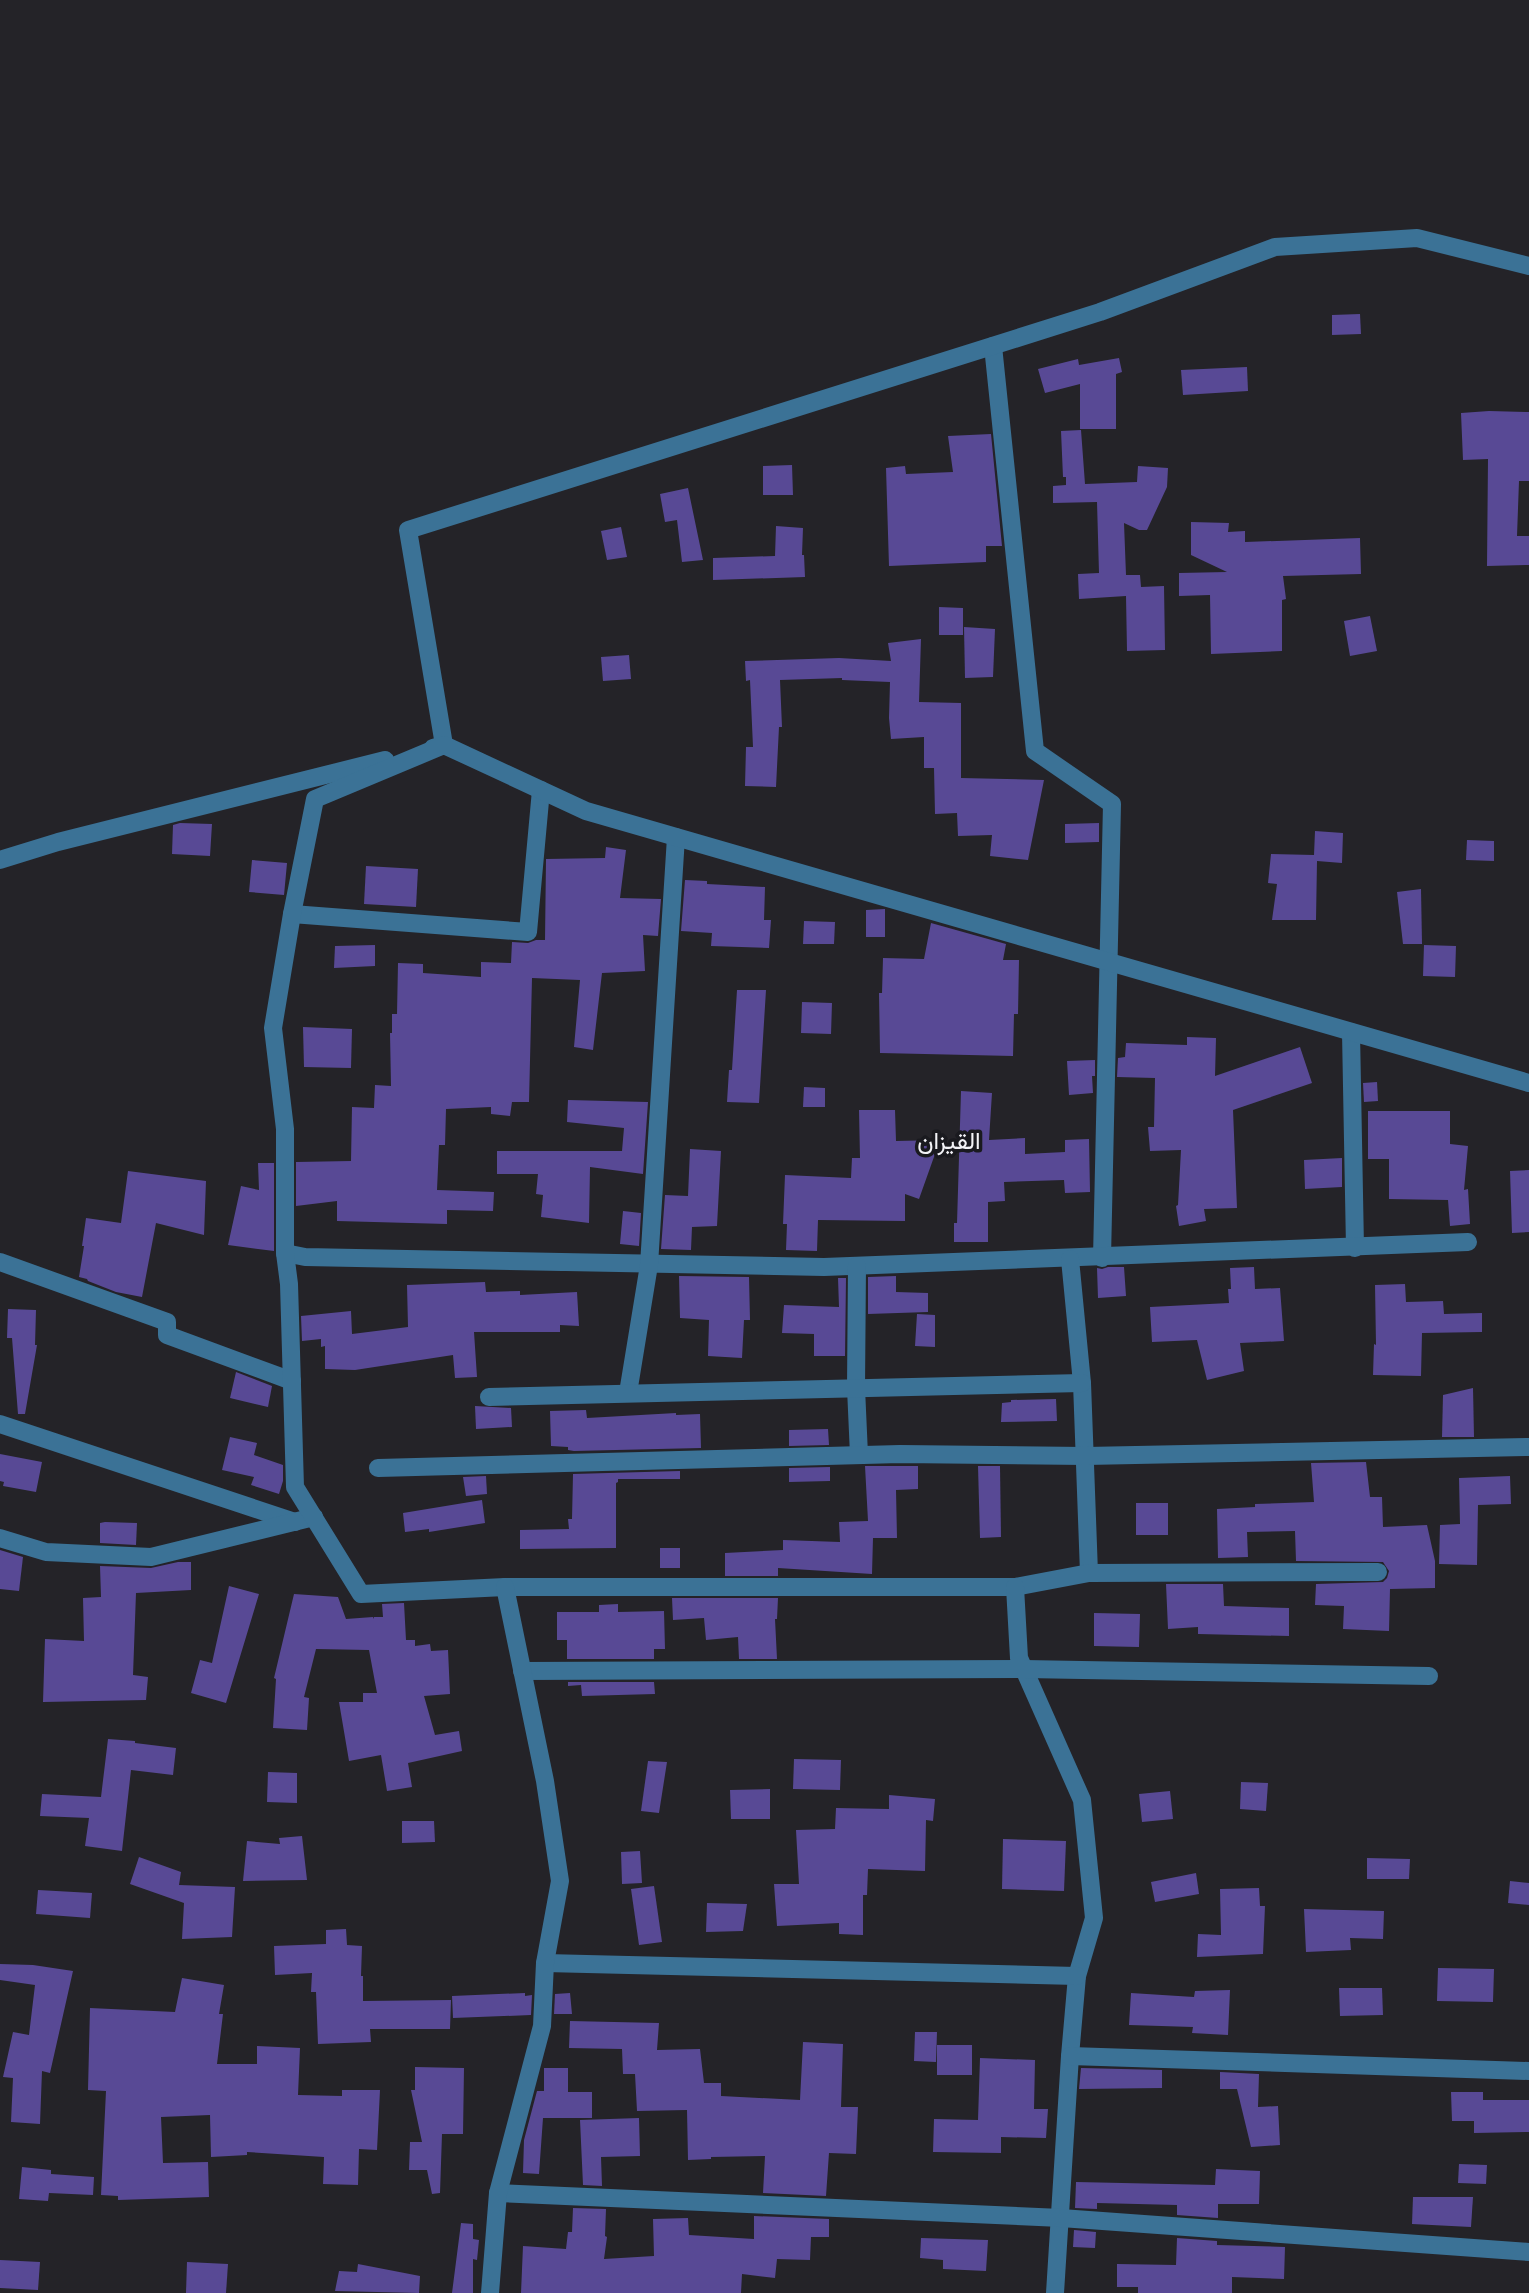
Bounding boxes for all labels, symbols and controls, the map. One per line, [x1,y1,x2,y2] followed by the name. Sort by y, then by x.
[917,1124,981,1156] district label: القيزان

